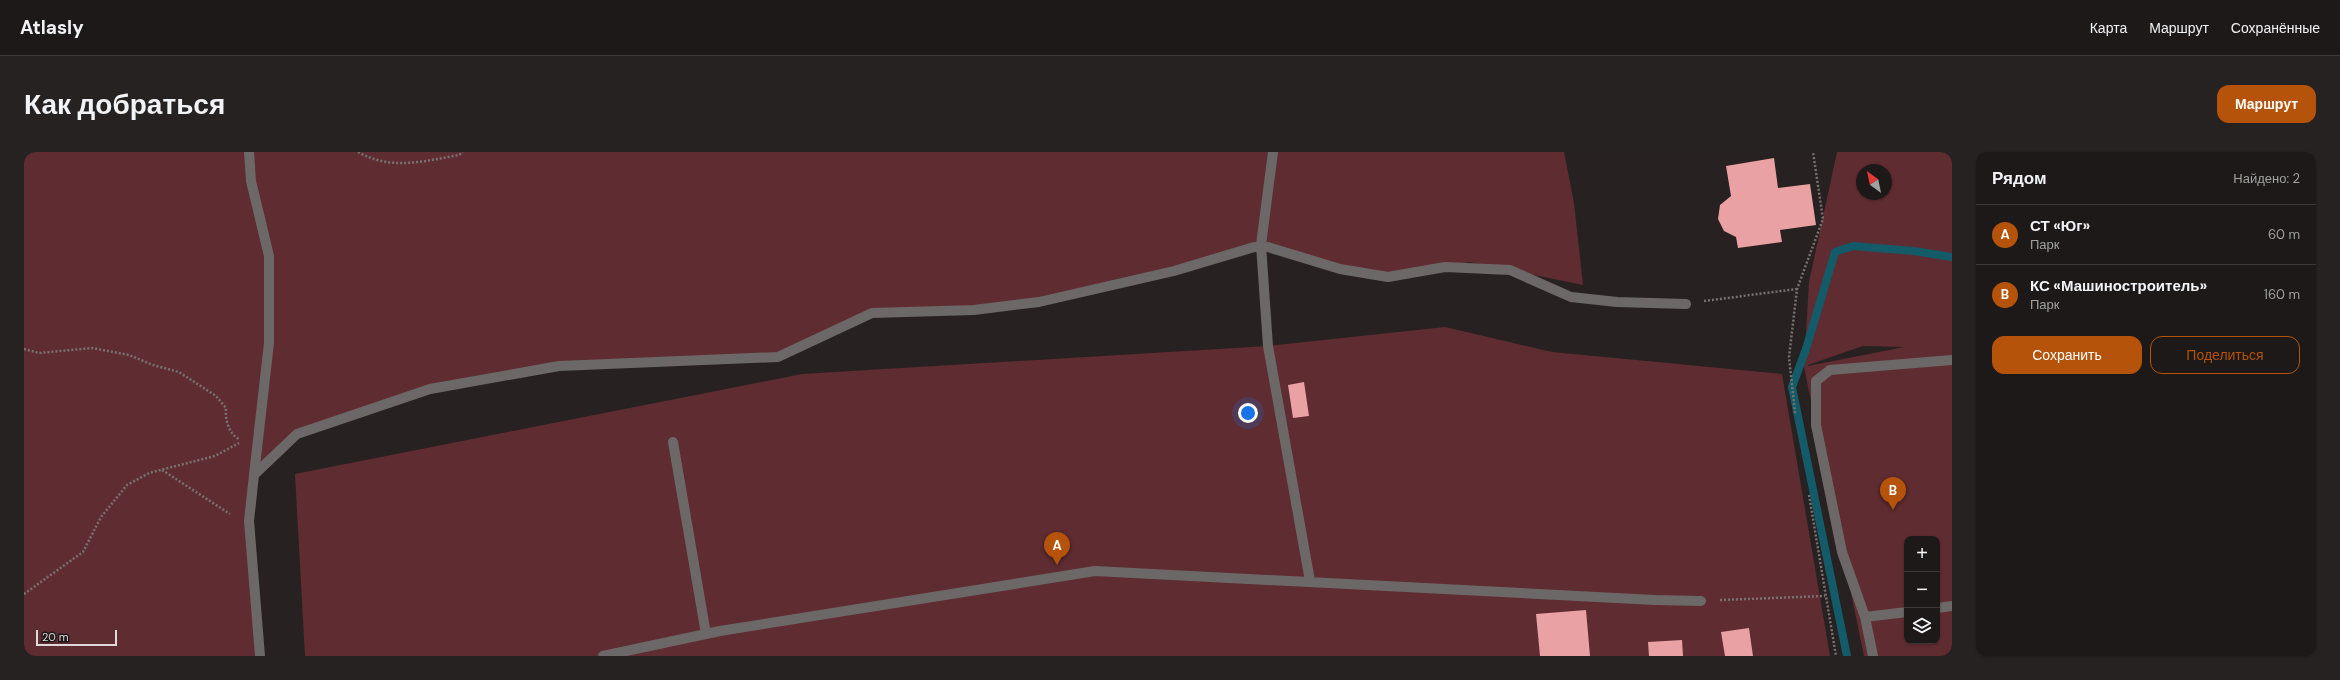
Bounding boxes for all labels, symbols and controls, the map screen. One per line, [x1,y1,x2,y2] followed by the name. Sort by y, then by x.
[20,15,84,40] text: Atlasly
[2090,19,2127,37] text: Карта
[2149,19,2209,37] text: Маршрут
[2231,19,2320,37] text: Сохранённые
[2217,85,2316,123] button: Маршрут
[24,86,225,123] text: Как добраться
[1856,164,1892,200] north arrow
[1992,167,2047,189] text: Рядом
[2233,170,2300,187] text: Найдено: 2
[2030,216,2090,236] text: СТ «Юг»
[2000,226,2010,243] text: A
[2268,226,2300,243] text: 60 m
[2030,236,2060,253] text: Парк
[2030,276,2207,296] text: КС «Машиностроитель»
[2001,286,2009,303] text: B
[2264,286,2300,303] text: 160 m
[2030,296,2060,313] text: Парк
[1992,336,2142,374] button: Сохранить
[2150,336,2300,374] button: Поделиться
[1238,403,1258,423] your location
[1880,477,1906,510] pin: B
[1044,532,1070,565] pin: A
[1904,536,1940,644] map controls
[1904,536,1940,572] button: +
[1904,572,1940,608] button: −
[1904,608,1940,644] button: layers
[36,628,117,647] scale bar
[42,630,68,644] text: 20 m

